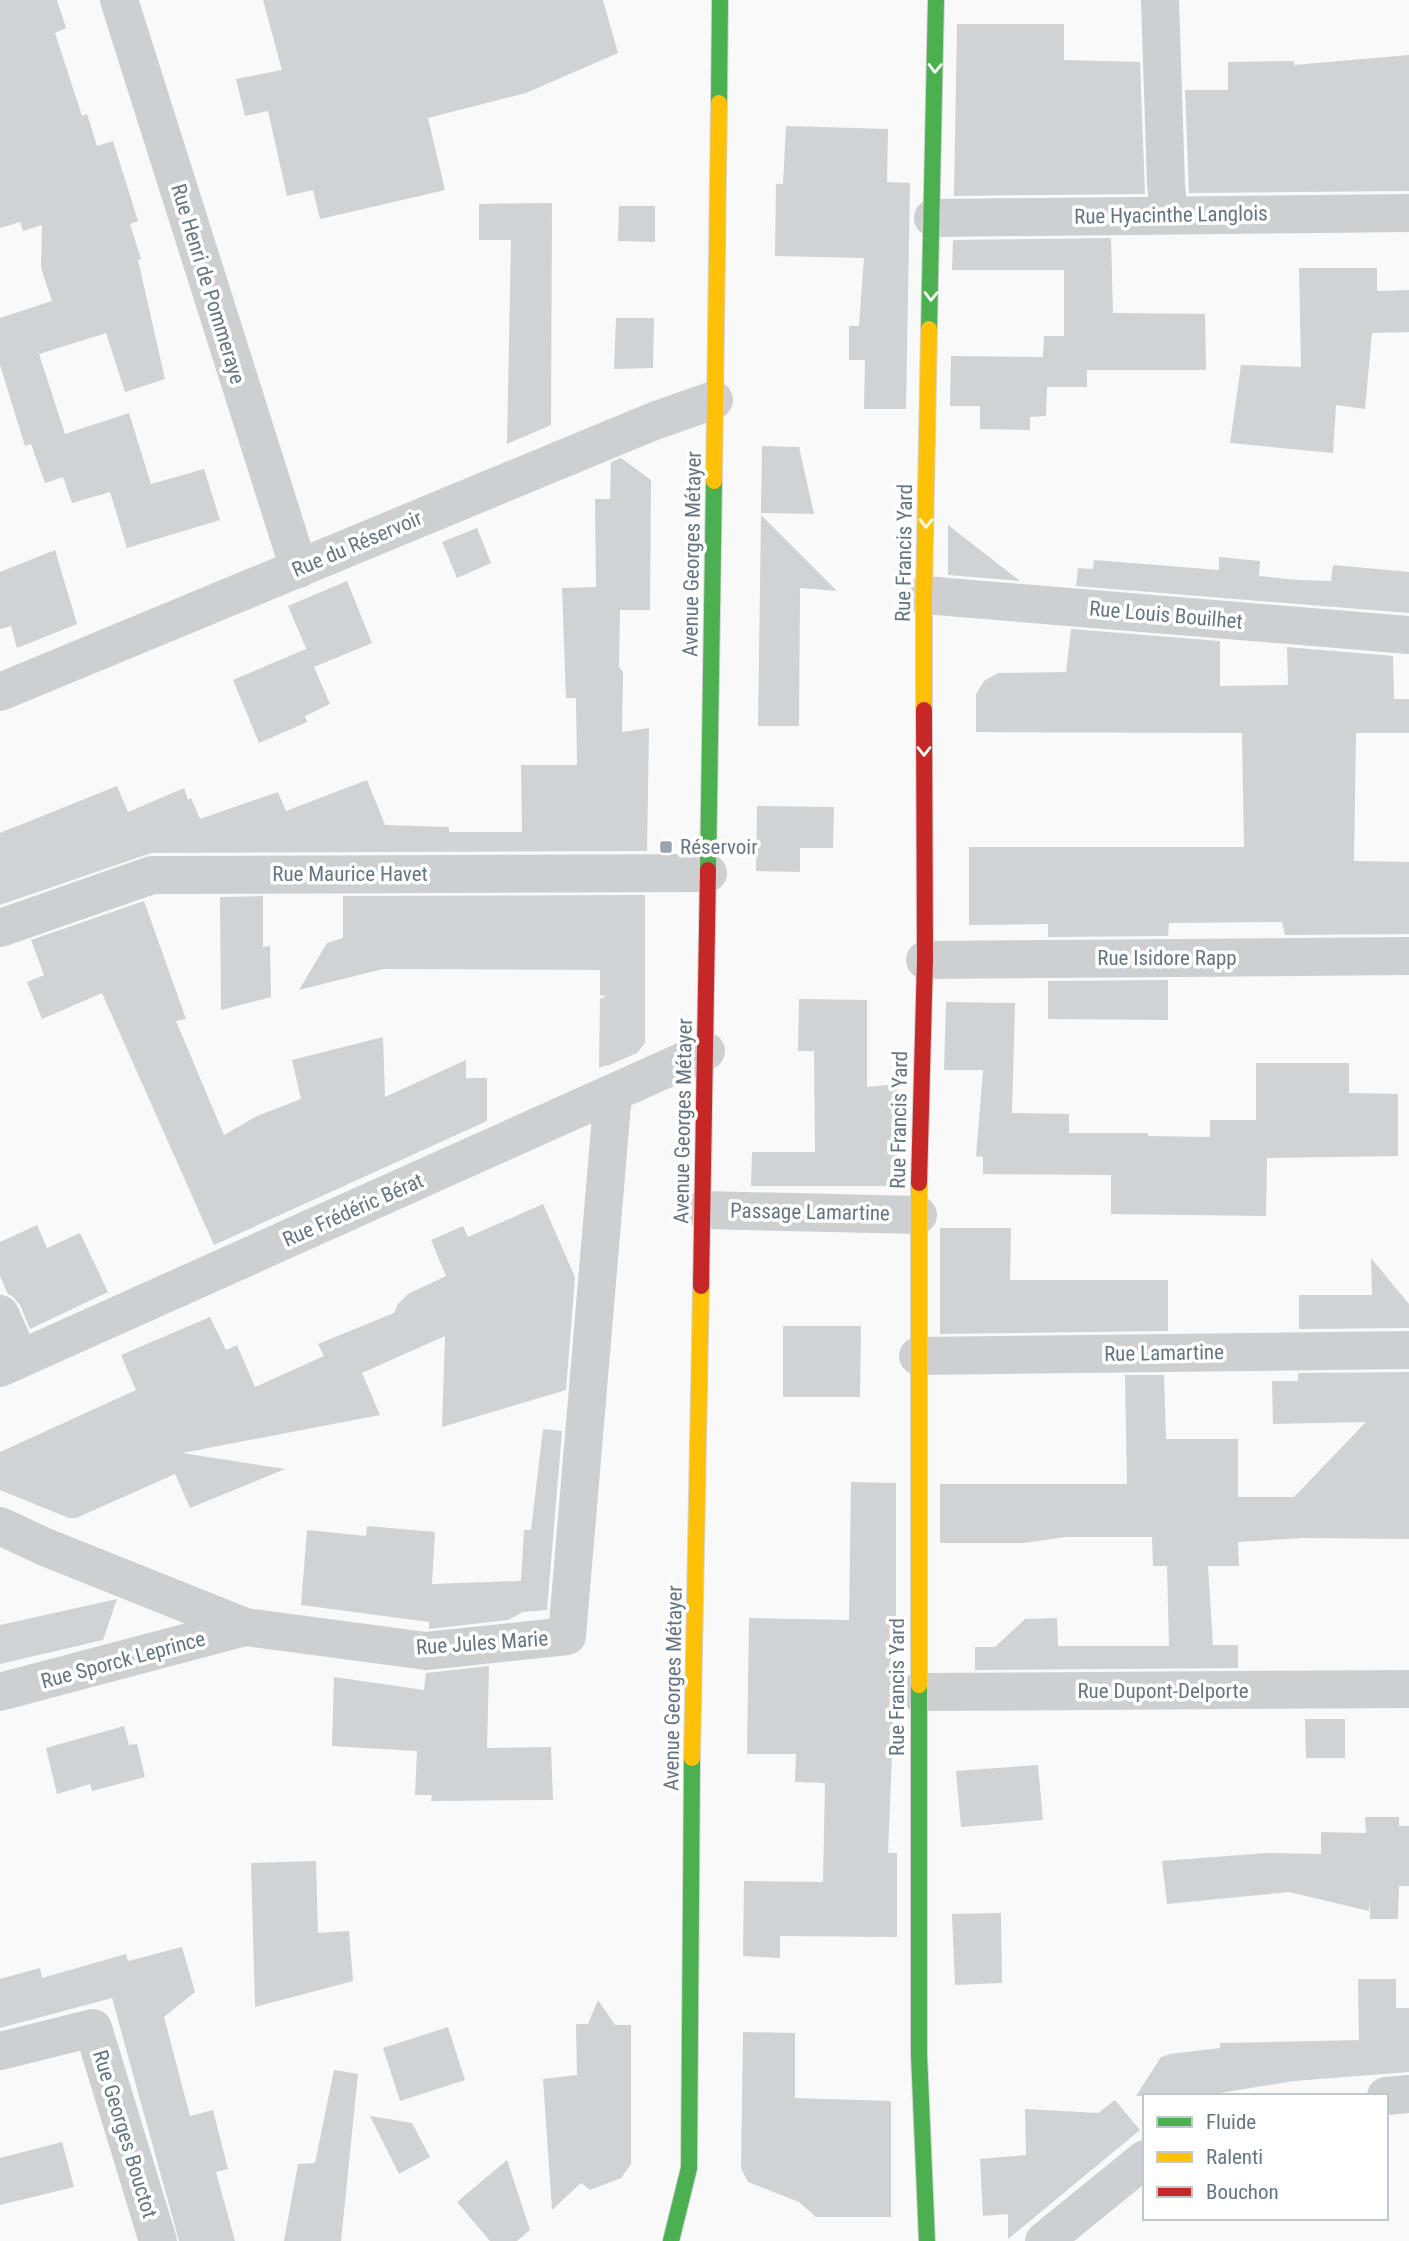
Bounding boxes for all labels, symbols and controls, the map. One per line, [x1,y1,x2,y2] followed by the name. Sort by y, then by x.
[927,63,943,74] one-way arrow
[166,181,250,387] street label: Rue Henri de Pommeraye
[1074,201,1268,229] street label: Rue Hyacinthe Langlois
[923,291,939,301] one-way arrow
[678,451,706,657] street label: Avenue Georges Métayer
[891,484,917,622] street label: Rue Francis Yard
[288,506,426,582] street label: Rue du Réservoir
[918,518,933,529] one-way arrow
[1088,596,1244,634] street label: Rue Louis Bouilhet
[916,746,932,756] one-way arrow
[680,835,758,859] place label: Réservoir
[658,839,674,855] marker: Réservoir
[272,862,428,886] street label: Rue Maurice Havet
[1097,946,1237,970] street label: Rue Isidore Rapp
[669,1018,697,1224] street label: Avenue Georges Métayer
[886,1051,912,1189] street label: Rue Francis Yard
[279,1168,427,1252] street label: Rue Frédéric Bérat
[730,1199,890,1225] street label: Passage Lamartine
[1104,1340,1224,1366] street label: Rue Lamartine
[659,1585,687,1791] street label: Avenue Georges Métayer
[885,1618,909,1756] street label: Rue Francis Yard
[38,1626,208,1693] street label: Rue Sporck Leprince
[415,1626,549,1660] street label: Rue Jules Marie
[1077,1679,1249,1703] street label: Rue Dupont-Delporte
[88,2047,162,2221] street label: Rue Georges Bouctot
[1143,2094,1388,2220] legend
[1206,2110,1256,2134] text: Fluide
[1206,2145,1263,2169] text: Ralenti
[1206,2180,1279,2204] text: Bouchon

